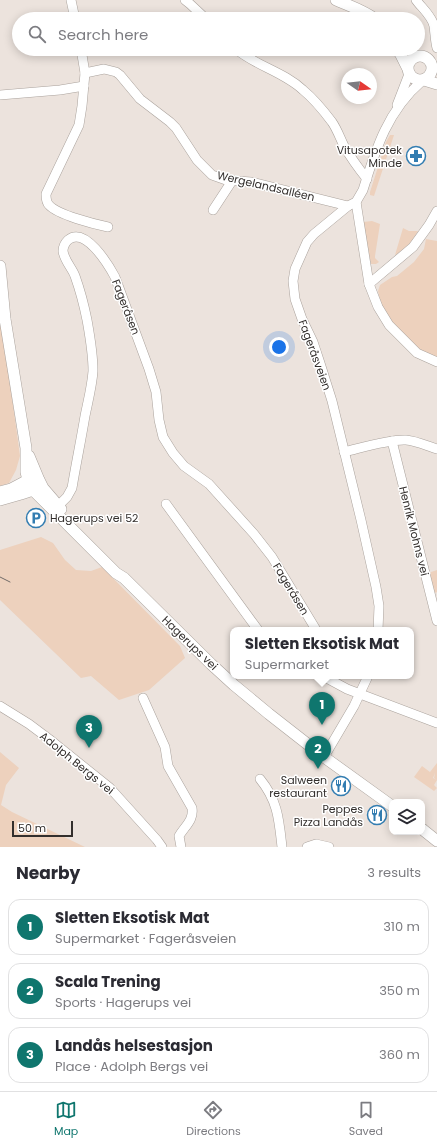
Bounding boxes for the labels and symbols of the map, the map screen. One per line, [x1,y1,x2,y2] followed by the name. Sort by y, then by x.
[341,68,377,104] north arrow
[337,142,402,171] place label: Vitusapotek Minde
[405,145,427,167] pharmacy icon: Vitusapotek Minde
[216,167,316,205] street label: Wergelandsalléen
[108,277,144,337] street label: Fageråsen
[295,317,335,393] street label: Fageråsveien
[269,337,289,357] your location
[395,484,433,578] street label: Henrik Mohns vei
[25,507,47,529] parking icon: Hagerups vei 52
[50,510,138,526] place label: Hagerups vei 52
[269,560,313,618] street label: Fageråsen
[158,612,222,674] street label: Hagerups vei
[309,692,335,725] pin: 1
[76,715,102,748] pin: 3
[36,728,118,798] street label: Adolph Bergs vei
[305,736,331,769] pin: 2
[269,772,327,801] place label: Salween restaurant
[330,775,352,797] restaurant icon: Salween restaurant
[294,801,363,830] place label: Peppes Pizza Landås
[366,804,388,826] restaurant icon: Peppes Pizza Landås
[12,819,73,838] scale bar

